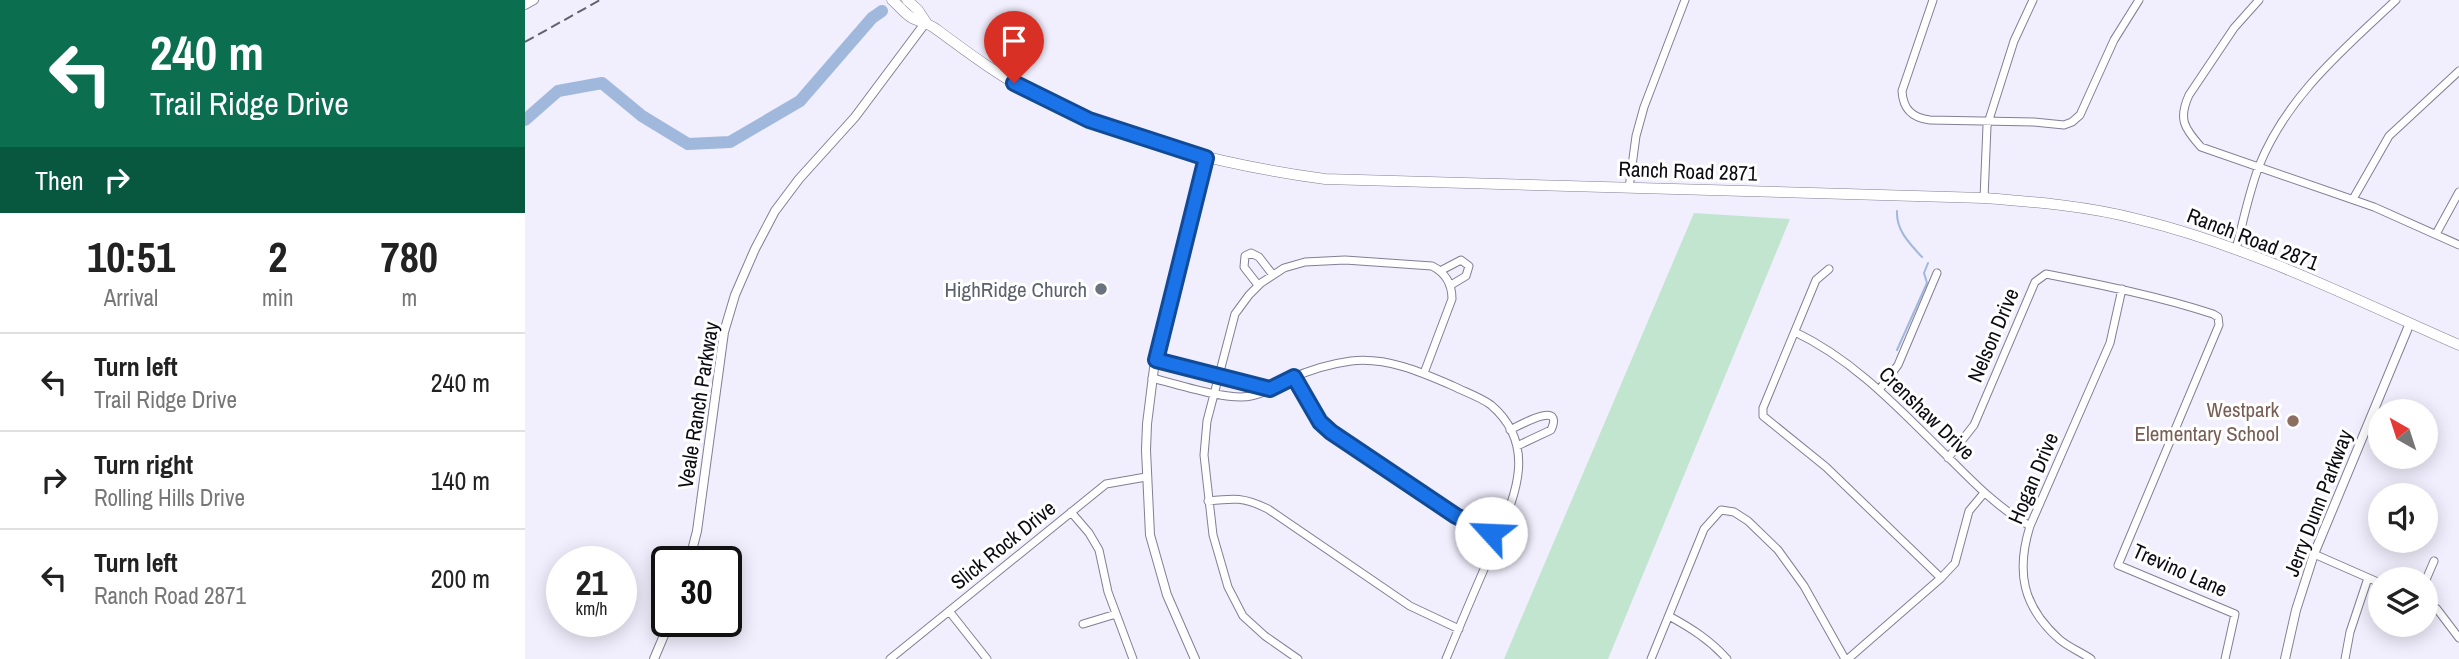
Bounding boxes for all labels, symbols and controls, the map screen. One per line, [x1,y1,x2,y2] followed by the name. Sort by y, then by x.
[984,11,1044,83] pin
[150,19,264,85] text: 240 m
[995,22,1033,60] icon: arrive
[35,28,126,119] icon: left
[150,82,349,125] text: Trail Ridge Drive
[1618,154,1758,188] street label: Ranch Road 2871
[98,161,136,199] icon: right
[35,163,84,198] text: Then
[2183,201,2323,278] street label: Ranch Road 2871
[87,229,175,285] text: 10:51
[268,229,287,285] text: 2
[381,229,438,285] text: 780
[944,275,1087,304] place label: HighRidge Church
[1093,281,1109,297] marker: HighRidge Church
[104,282,158,313] text: Arrival
[262,282,294,313] text: min
[401,282,417,313] text: m
[1960,284,2026,386] street label: Nelson Drive
[671,319,726,490] street label: Veale Ranch Parkway
[94,349,178,384] text: Turn left
[1873,360,1981,466] street label: Crenshaw Drive
[35,363,73,401] icon: left
[431,365,490,400] text: 240 m
[94,384,237,415] text: Trail Ridge Drive
[2134,395,2279,448] place label: Westpark Elementary School
[2368,399,2438,469] north arrow
[2368,399,2438,637] map controls
[2285,413,2301,429] marker: Westpark Elementary School
[2277,425,2359,581] street label: Jerry Dunn Parkway
[2001,428,2065,528] street label: Hogan Drive
[94,447,193,482] text: Turn right
[35,461,73,499] icon: right
[431,463,490,498] text: 140 m
[94,482,245,513] text: Rolling Hills Drive
[2368,483,2438,553] button: sound
[944,494,1062,596] street label: Slick Rock Drive
[1454,496,1528,570] position arrow
[2128,536,2232,604] street label: Trevino Lane
[94,545,178,580] text: Turn left
[651,546,742,637] speed limit sign: 30
[35,559,73,597] icon: left
[576,559,607,606] text: 21
[431,561,490,596] text: 200 m
[2368,567,2438,637] button: layers
[94,580,246,611] text: Ranch Road 2871
[576,596,608,621] text: km/h

